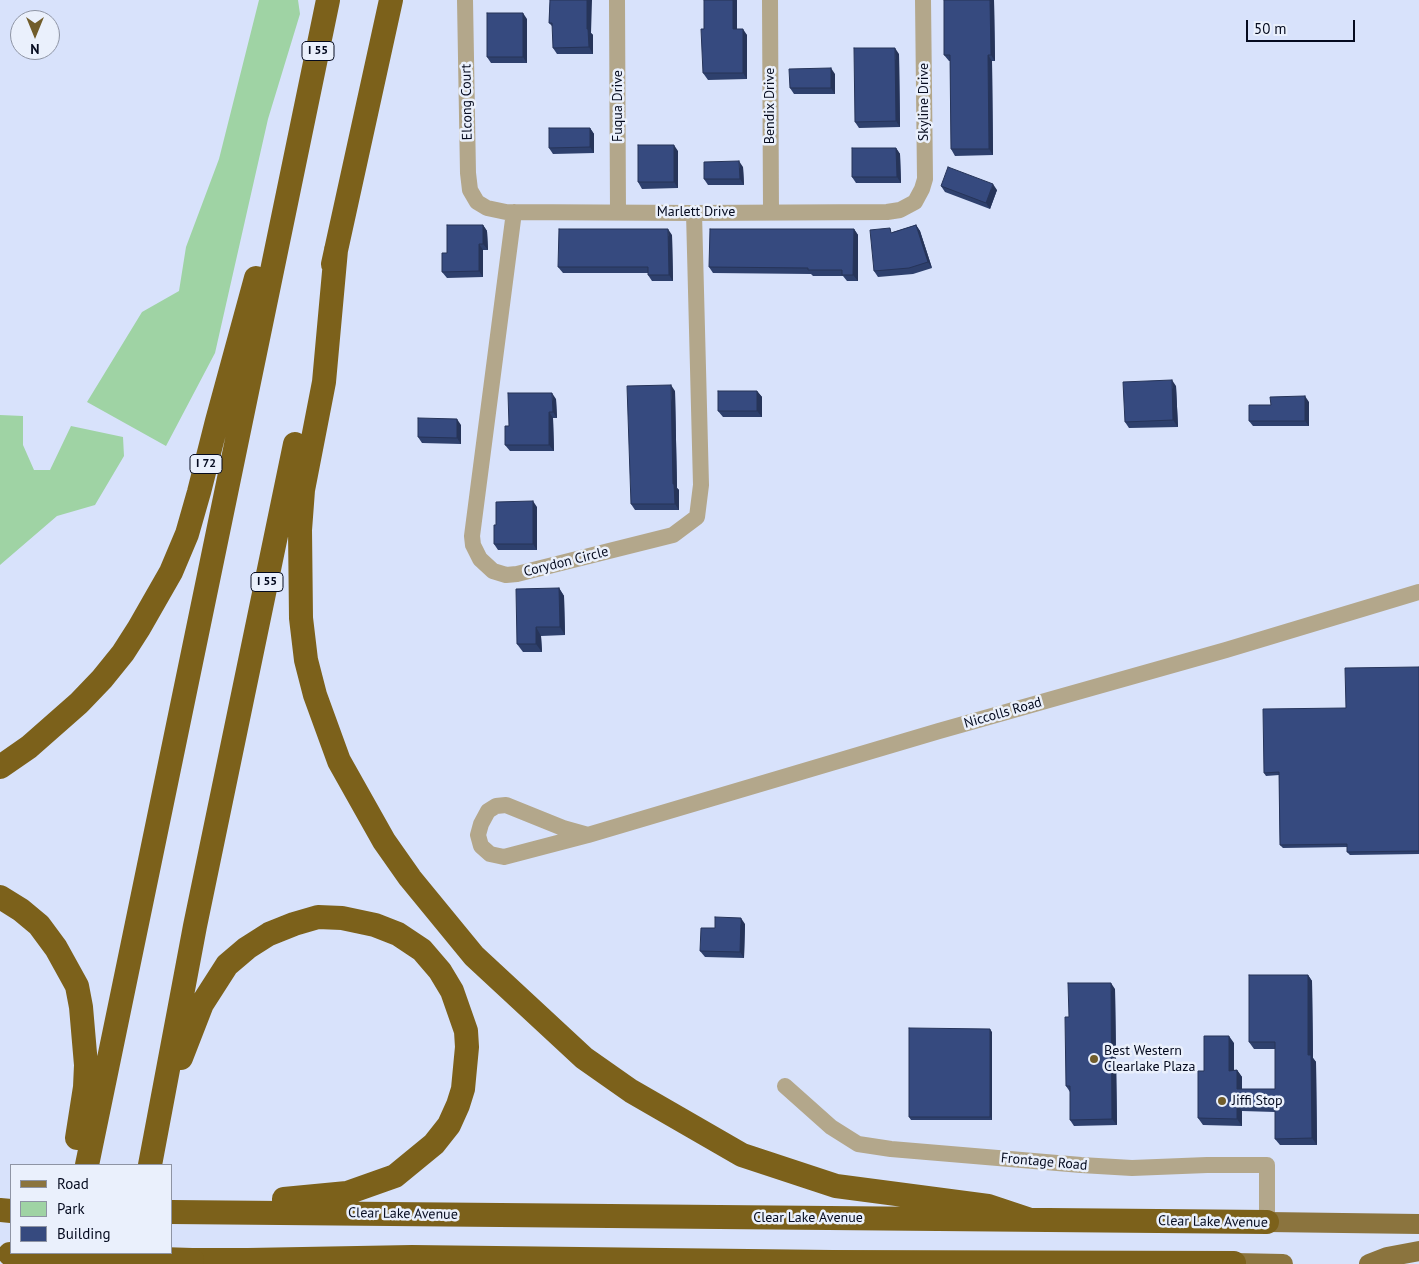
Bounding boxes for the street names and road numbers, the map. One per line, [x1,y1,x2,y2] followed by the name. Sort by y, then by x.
[302,41,334,60] road number: I 55
[916,63,932,141] street label: Skyline Drive
[458,64,476,140] street label: Elcong Court
[762,68,778,144] street label: Bendix Drive
[610,70,626,142] street label: Fuqua Drive
[657,204,735,220] street label: Marlett Drive
[190,454,222,474] road number: I 72
[522,543,610,581] street label: Corydon Circle
[251,572,283,592] road number: I 55
[962,694,1044,732] street label: Niccolls Road
[1000,1150,1088,1174] street label: Frontage Road
[348,1205,458,1223] street label: Clear Lake Avenue
[753,1210,863,1226] street label: Clear Lake Avenue
[1158,1213,1268,1231] street label: Clear Lake Avenue

